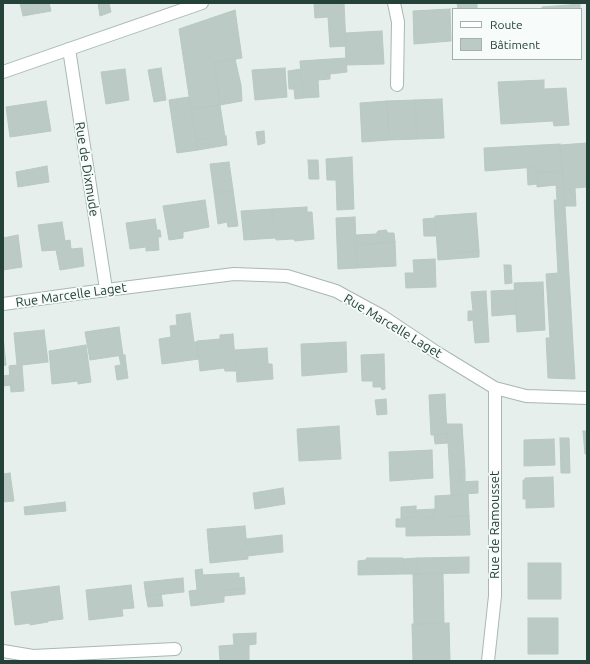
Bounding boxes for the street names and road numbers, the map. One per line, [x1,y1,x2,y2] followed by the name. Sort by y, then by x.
[72,120,102,218] street label: Rue de Dixmude
[15,279,127,311] street label: Rue Marcelle Laget
[341,291,445,361] street label: Rue Marcelle Laget
[487,471,503,579] street label: Rue de Ramousset

